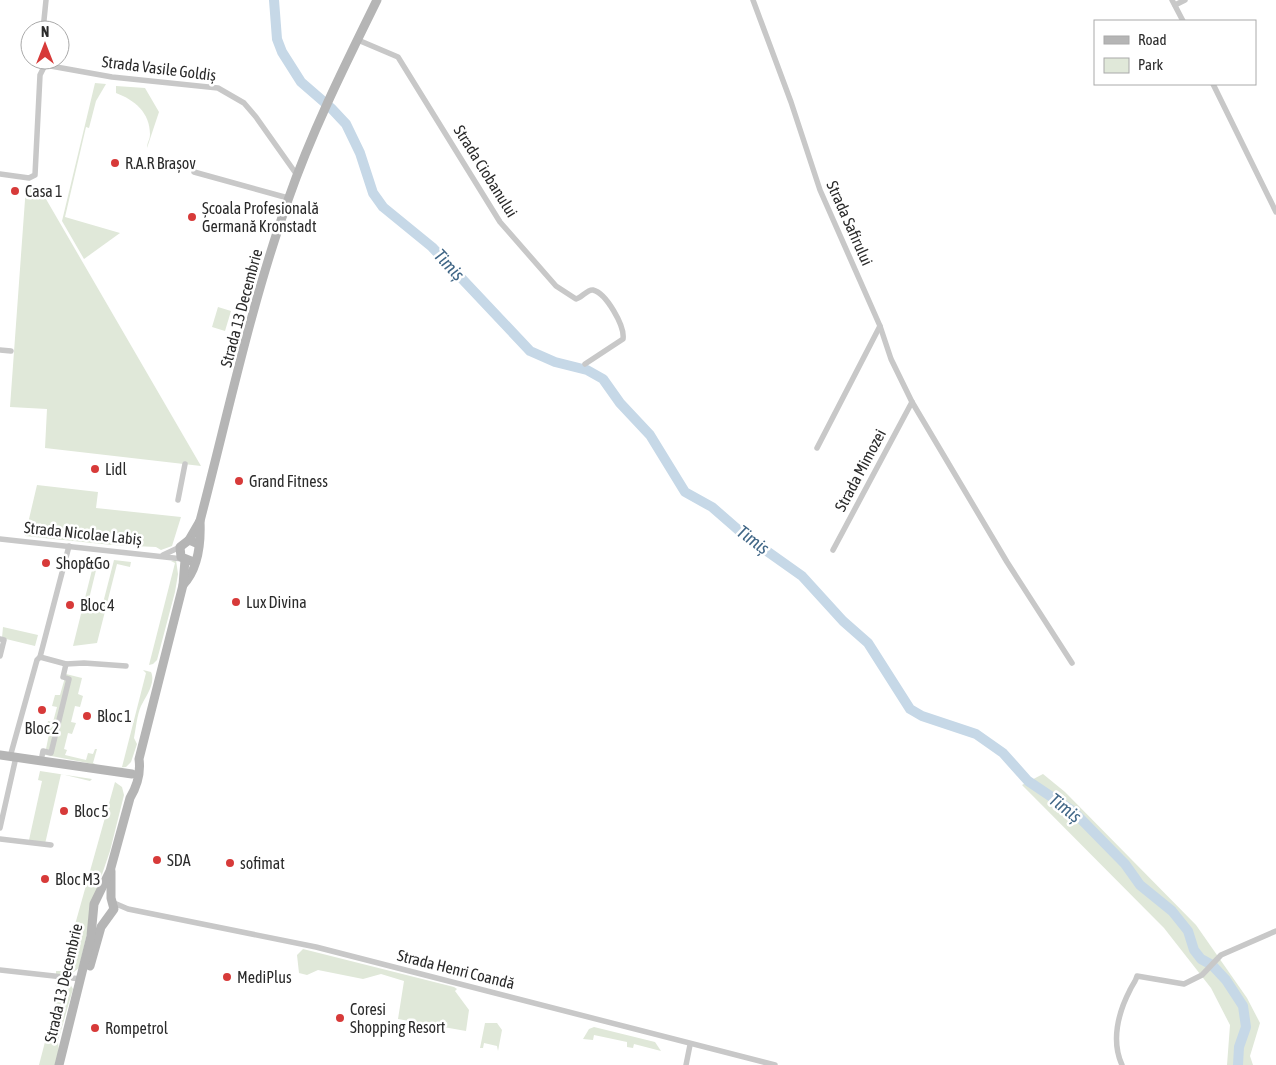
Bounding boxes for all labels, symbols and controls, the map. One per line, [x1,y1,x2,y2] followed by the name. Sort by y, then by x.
[20,20,70,70] north arrow
[1094,20,1256,85] legend
[41,24,49,40] text: N
[1138,31,1167,48] text: Road
[101,52,218,85] street label: Strada Vasile Goldiș
[1138,56,1163,73] text: Park
[451,122,521,220] street label: Strada Ciobanului
[125,154,196,173] place label: R.A.R Brașov
[109,157,121,169] marker: R.A.R Brașov
[823,178,877,268] street label: Strada Safirului
[25,182,62,200] place label: Casa 1
[9,185,21,197] marker: Casa 1
[202,199,319,235] place label: Școala Profesională Germană Kronstadt
[186,211,198,223] marker: Școala Profesională Germană Kronstadt
[430,245,469,285] water label: Timiș
[217,247,265,369] street label: Strada 13 Decembrie
[831,426,889,514] street label: Strada Mimozei
[105,460,127,478] place label: Lidl
[89,463,101,475] marker: Lidl
[249,472,328,490] place label: Grand Fitness
[233,475,245,487] marker: Grand Fitness
[23,518,143,549] street label: Strada Nicolae Labiș
[733,521,774,559] water label: Timiș
[56,554,110,573] place label: Shop&Go
[40,557,52,569] marker: Shop&Go
[246,593,307,611] place label: Lux Divina
[80,596,115,614] place label: Bloc 4
[230,596,242,608] marker: Lux Divina
[64,599,76,611] marker: Bloc 4
[36,704,48,716] marker: Bloc 2
[97,707,132,725] place label: Bloc 1
[81,710,93,722] marker: Bloc 1
[25,719,59,737] place label: Bloc 2
[1045,789,1086,827] water label: Timiș
[74,802,109,820] place label: Bloc 5
[58,805,70,817] marker: Bloc 5
[167,851,191,869] place label: SDA
[151,854,163,866] marker: SDA
[240,854,285,872] place label: sofimat
[224,857,236,869] marker: sofimat
[55,870,101,888] place label: Bloc M3
[39,873,51,885] marker: Bloc M3
[41,922,85,1044] street label: Strada 13 Decembrie
[395,946,517,992] street label: Strada Henri Coandă
[237,968,292,986] place label: MediPlus
[221,971,233,983] marker: MediPlus
[350,1000,446,1037] place label: Coresi Shopping Resort
[334,1012,346,1024] marker: Coresi Shopping Resort
[105,1019,169,1038] place label: Rompetrol
[89,1022,101,1034] marker: Rompetrol

